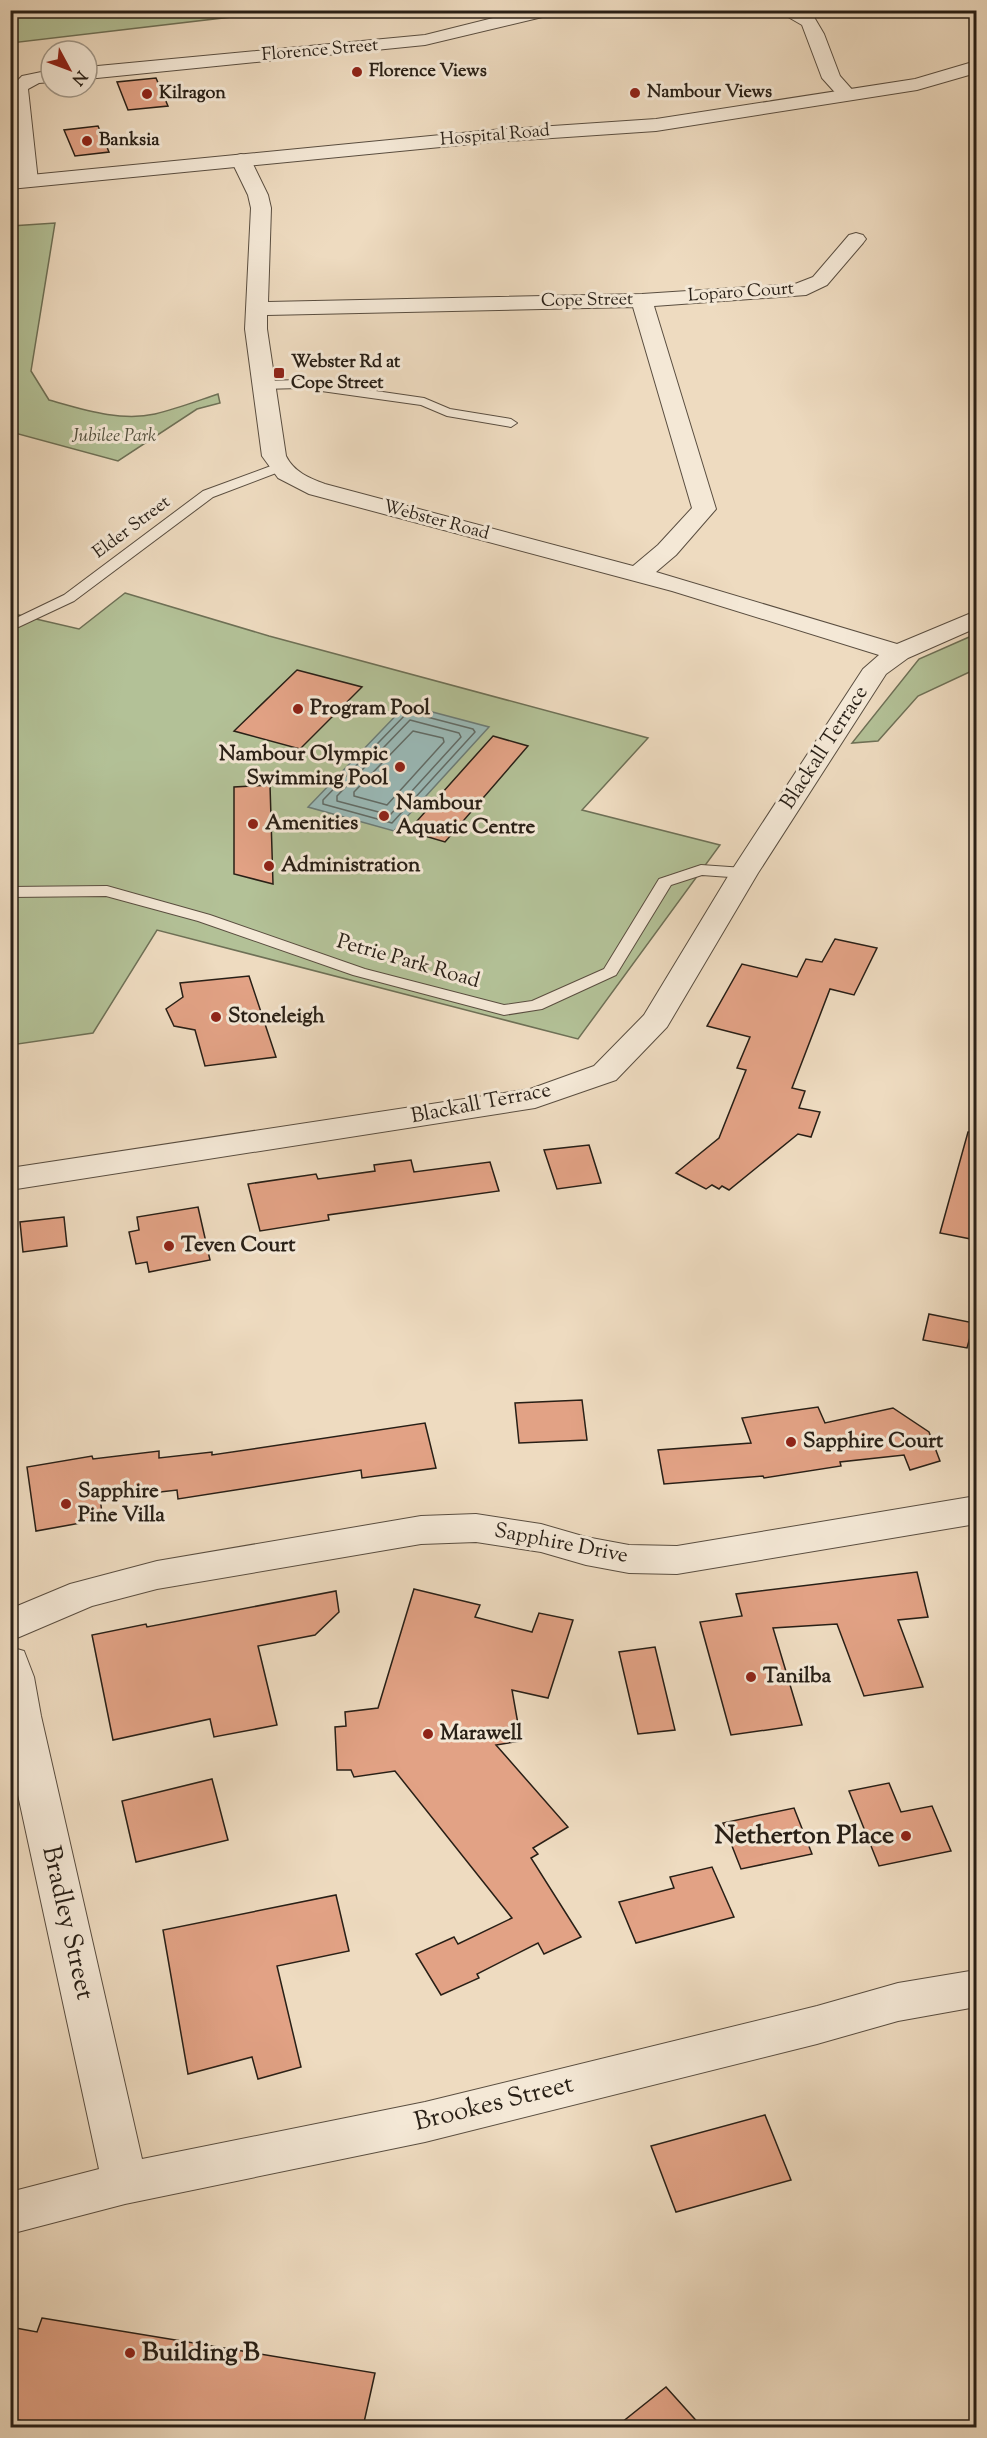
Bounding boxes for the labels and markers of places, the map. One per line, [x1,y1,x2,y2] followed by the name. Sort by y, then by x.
[369,59,487,85] place label: Florence Views
[350,65,364,79] marker: Florence Views
[647,80,772,106] place label: Nambour Views
[159,81,226,107] place label: Kilragon
[628,86,642,100] marker: Nambour Views
[140,87,154,101] marker: Kilragon
[99,128,160,154] place label: Banksia
[80,134,94,148] marker: Banksia
[291,350,401,397] place label: Webster Rd at Cope Street
[272,366,286,380] marker: Webster Rd at Cope Street
[310,694,430,724] place label: Program Pool
[291,702,305,716] marker: Program Pool
[219,740,389,794] place label: Nambour Olympic Swimming Pool
[393,760,407,774] marker: Nambour Olympic Swimming Pool
[396,789,536,843] place label: Nambour Aquatic Centre
[265,809,358,839] place label: Amenities
[377,809,391,823] marker: Nambour Aquatic Centre
[246,817,260,831] marker: Amenities
[281,851,421,881] place label: Administration
[262,859,276,873] marker: Administration
[228,1002,326,1032] place label: Stoneleigh
[209,1010,223,1024] marker: Stoneleigh
[181,1231,296,1261] place label: Teven Court
[162,1239,176,1253] marker: Teven Court
[803,1427,944,1457] place label: Sapphire Court
[784,1435,798,1449] marker: Sapphire Court
[78,1477,165,1531] place label: Sapphire Pine Villa
[59,1497,73,1511] marker: Sapphire Pine Villa
[763,1662,831,1692] place label: Tanilba
[744,1670,758,1684] marker: Tanilba
[440,1719,523,1749] place label: Marawell
[421,1727,435,1741] marker: Marawell
[714,1818,894,1855] place label: Netherton Place
[899,1829,913,1843] marker: Netherton Place
[142,2335,260,2372] place label: Building B
[123,2346,137,2360] marker: Building B

